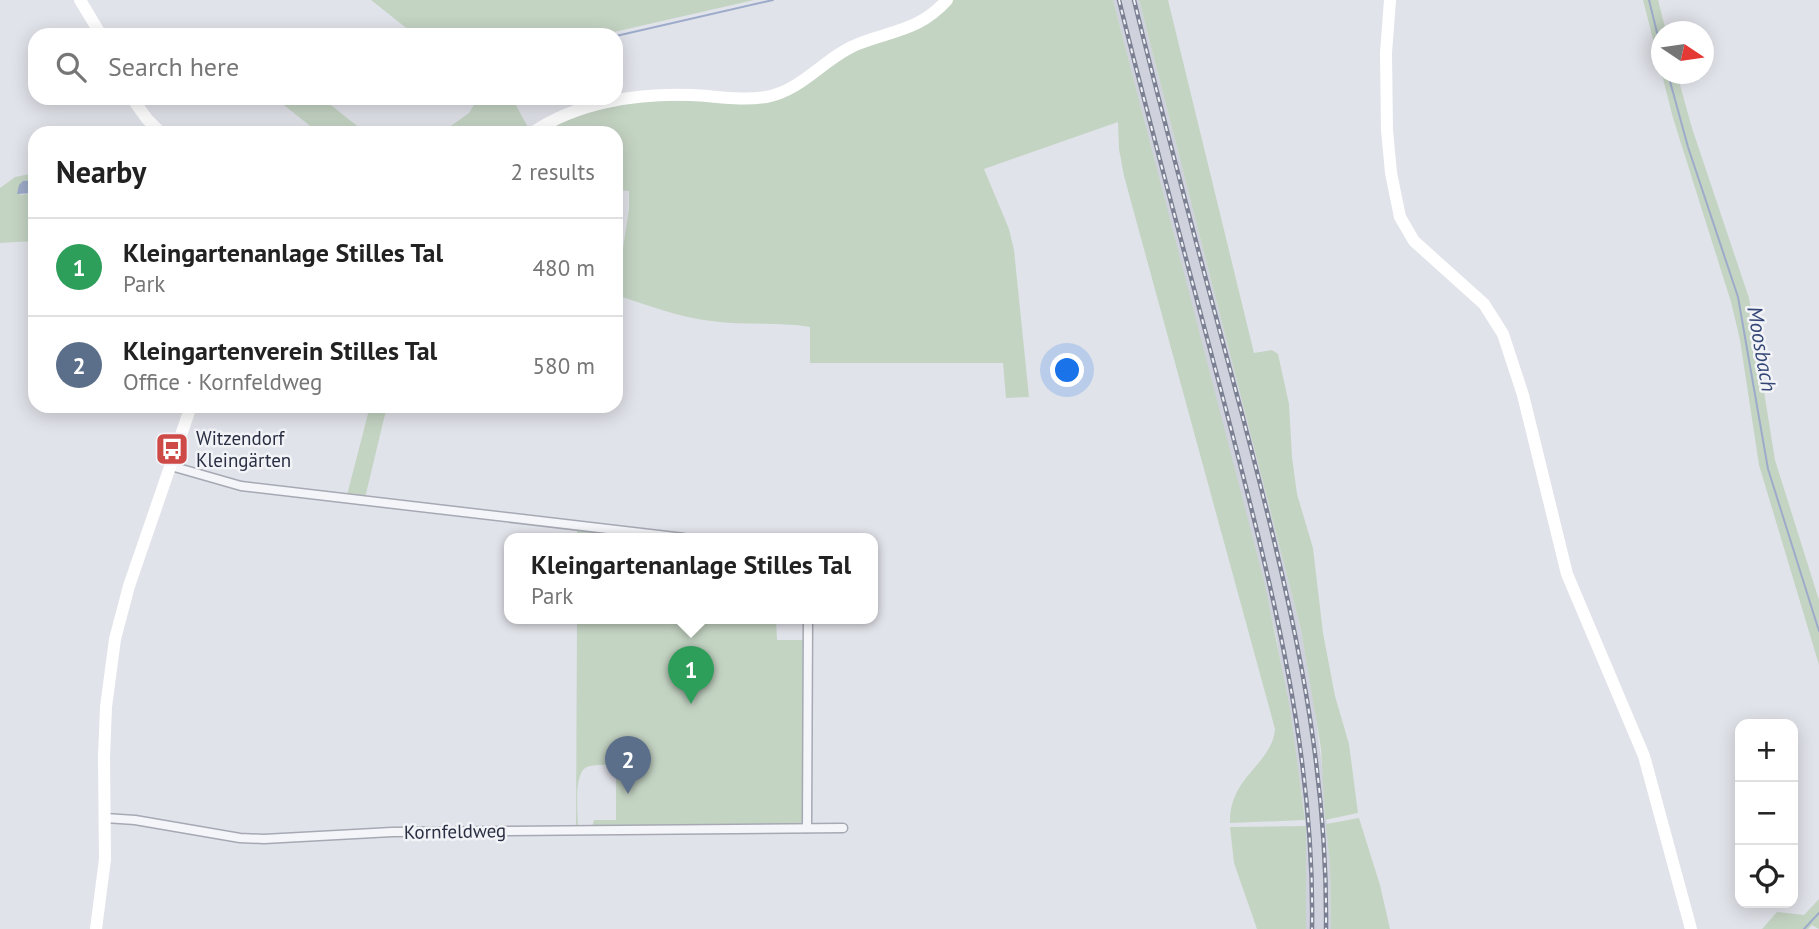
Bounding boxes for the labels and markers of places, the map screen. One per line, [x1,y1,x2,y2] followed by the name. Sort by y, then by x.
[196,426,291,472] place label: Witzendorf Kleingärten
[153,430,191,468] bus stop icon: Witzendorf Kleingärten
[668,646,714,704] pin: 1
[605,736,651,794] pin: 2

